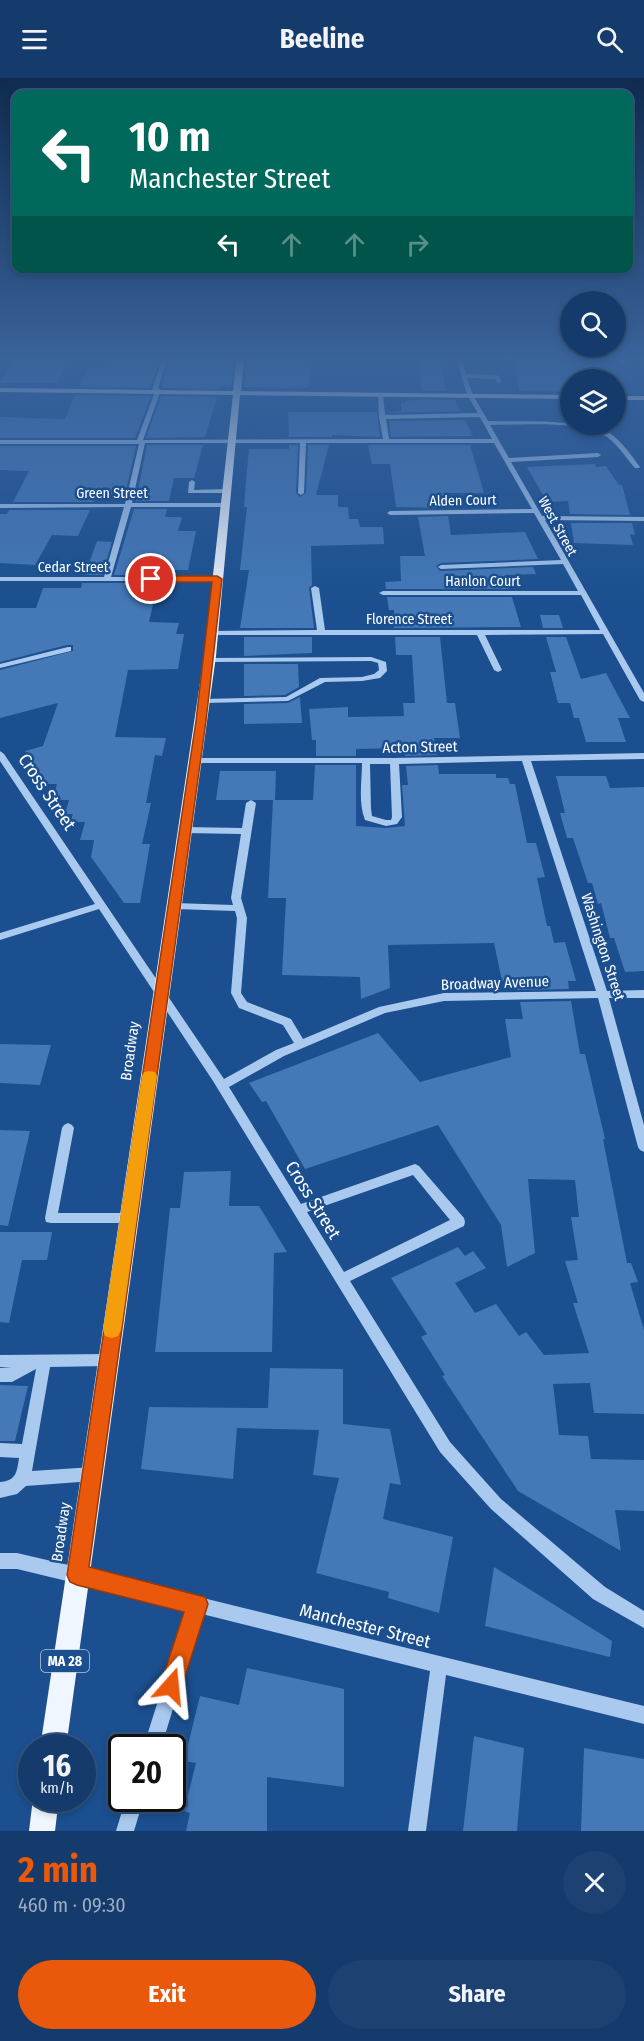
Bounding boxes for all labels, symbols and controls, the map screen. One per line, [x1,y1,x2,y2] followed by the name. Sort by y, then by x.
[18,23,51,56] icon: menu
[280,23,364,55] text: Beeline
[593,23,626,56] icon: search
[129,112,210,162] text: 10 m
[30,114,108,192] icon: left
[129,163,330,195] text: Manchester Street
[212,228,245,261] icon: left
[275,228,308,261] icon: ahead
[338,228,371,261] icon: ahead
[401,228,434,261] icon: right
[560,291,626,435] map controls
[560,291,626,357] button: search
[560,369,626,435] button: layers
[76,485,148,502] street label: Green Street
[429,491,497,510] street label: Alden Court
[534,493,581,559] street label: West Street
[125,553,176,604] pin
[38,559,109,576] street label: Cedar Street
[134,562,167,595] icon: arrive
[445,573,521,590] street label: Hanlon Court
[366,611,452,628] street label: Florence Street
[382,737,458,757] street label: Acton Street
[13,749,81,835] street label: Cross Street
[577,891,629,1003] street label: Washington Street
[441,972,549,994] street label: Broadway Avenue
[117,1020,143,1082] street label: Broadway
[280,1157,346,1243] street label: Cross Street
[48,1501,74,1563] street label: Broadway
[297,1599,433,1653] street label: Manchester Street
[41,1650,89,1672] road number: MA 28
[139,1654,203,1718] position arrow
[108,1734,186,1812] speed limit sign: 20
[43,1748,71,1784] text: 16
[40,1779,74,1797] text: km/h
[18,1848,98,1892] text: 2 min
[563,1851,626,1914] button: close
[18,1893,126,1917] text: 460 m · 09:30
[18,1960,316,2029] button: Exit
[328,1960,626,2029] button: Share

